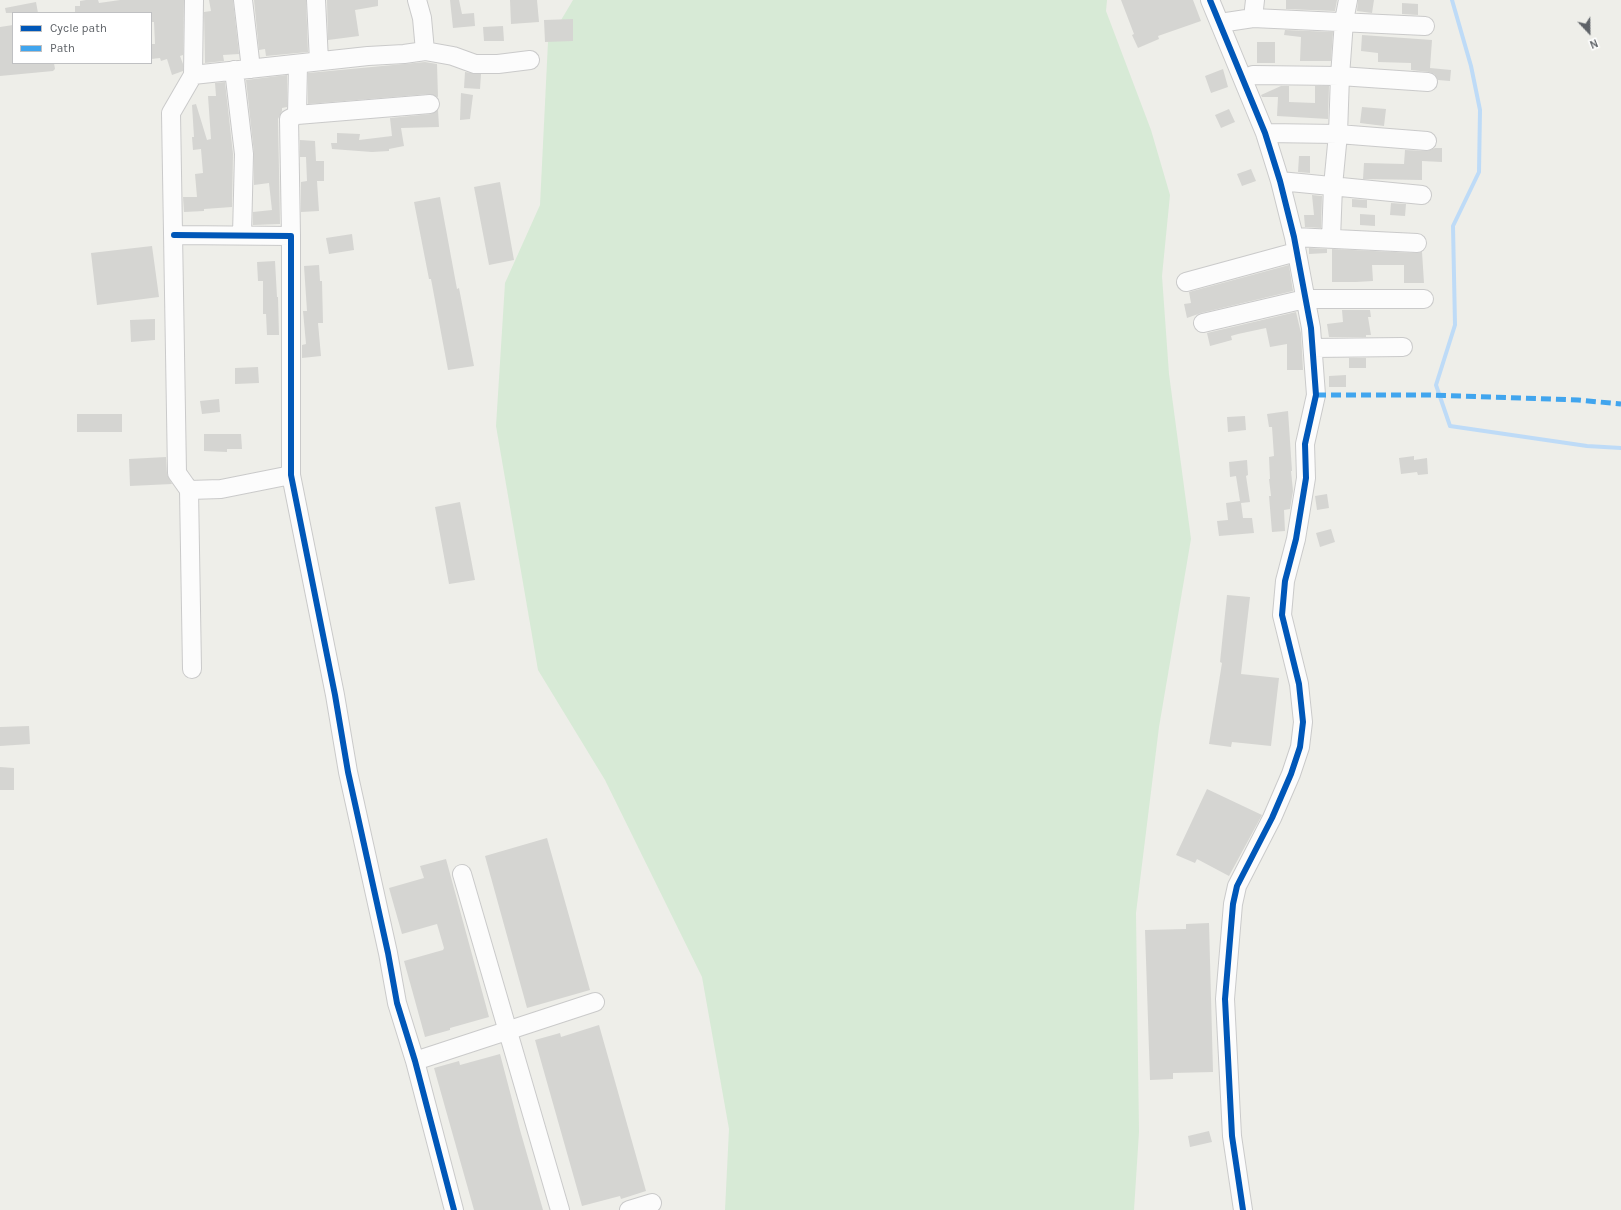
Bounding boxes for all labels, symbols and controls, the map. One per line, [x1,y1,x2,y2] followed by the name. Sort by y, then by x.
[12,12,152,64] legend
[1569,12,1609,52] north arrow
[50,21,107,35] text: Cycle path
[1588,36,1600,51] text: N
[50,41,75,55] text: Path

